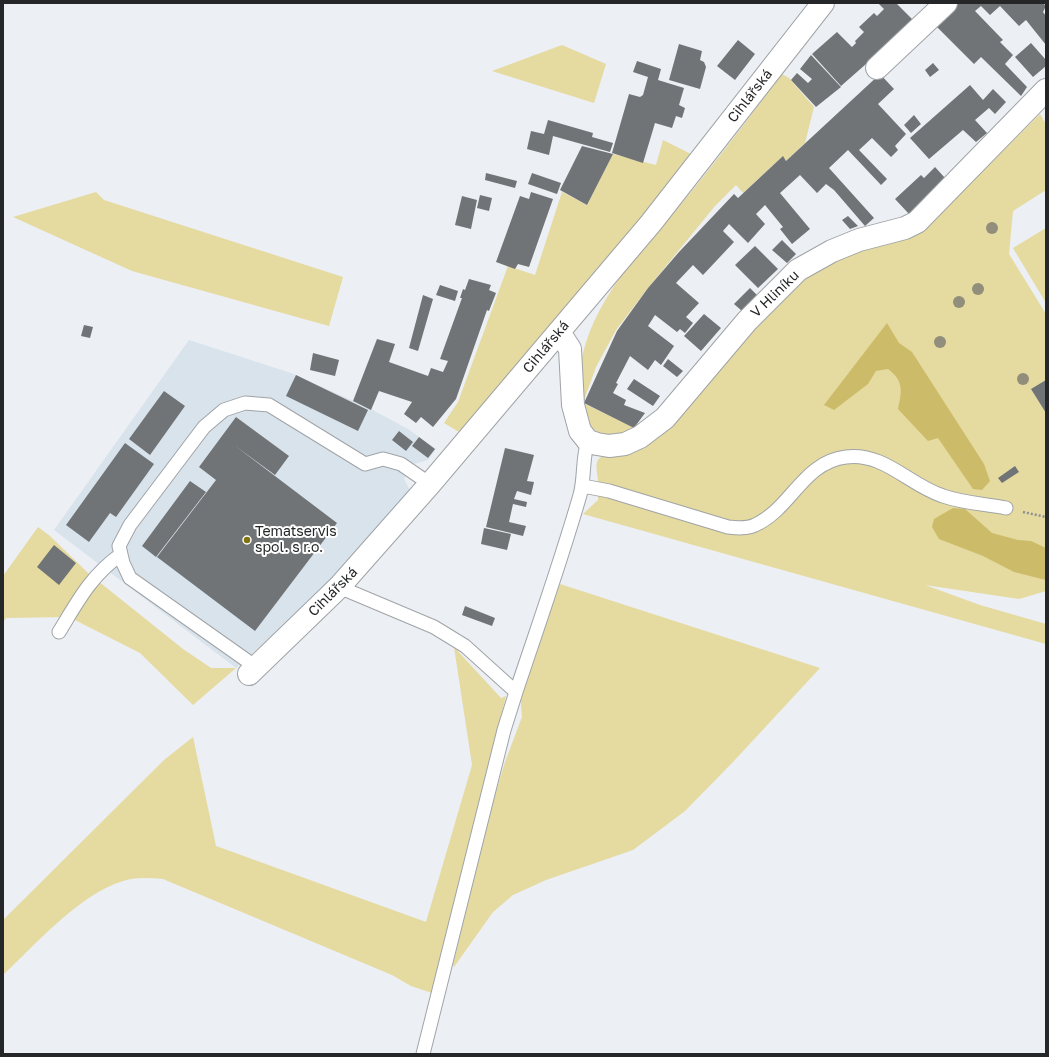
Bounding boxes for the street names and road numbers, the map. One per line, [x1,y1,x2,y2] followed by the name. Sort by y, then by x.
[724,66,776,126] street label: Cihlářská
[747,267,803,321] street label: V Hliníku
[519,318,573,376] street label: Cihlářská
[305,564,361,620] street label: Cihlářská

